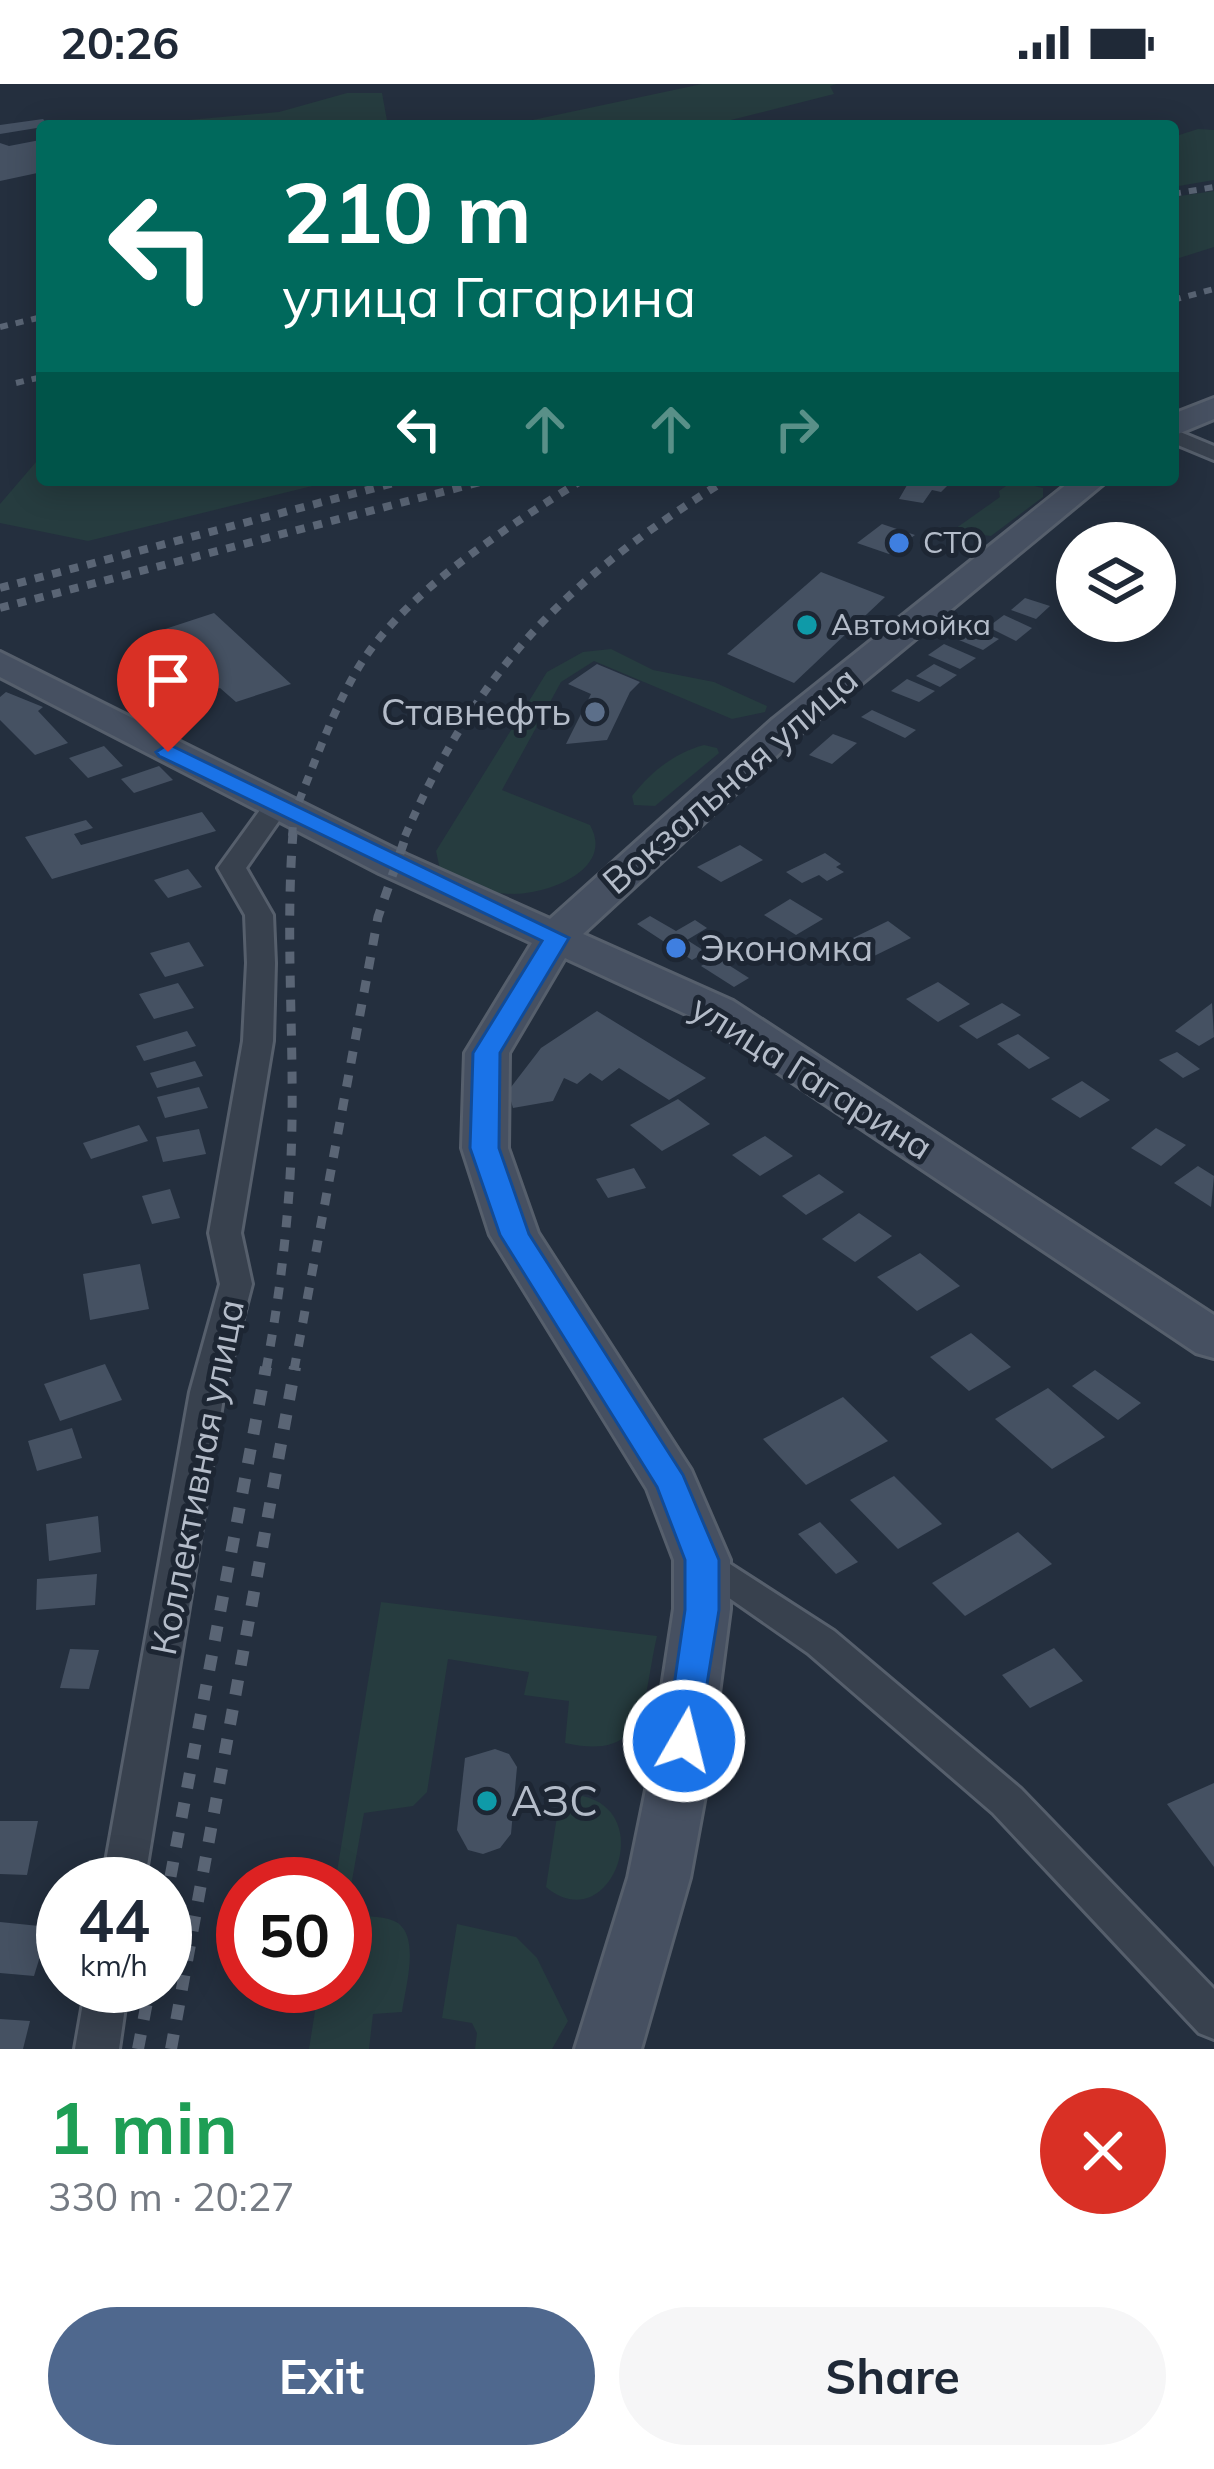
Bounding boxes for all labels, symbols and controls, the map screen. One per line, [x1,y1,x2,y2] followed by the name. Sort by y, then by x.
[60,14,179,70] text: 20:26
[282,159,532,264] text: 210 m
[84,168,240,324] icon: left
[282,263,696,331] text: улица Гагарина
[386,396,452,462] icon: left
[512,396,578,462] icon: ahead
[638,396,704,462] icon: ahead
[764,396,830,462] icon: right
[1056,522,1176,642] map controls
[1056,522,1176,642] button: layers
[923,523,983,561] place label: СТО
[886,530,912,556] marker: СТО
[831,605,991,643] place label: Автомойка
[794,612,820,638] marker: Автомойка
[117,629,219,752] pin
[135,647,201,713] icon: arrive
[593,657,866,903] street label: Вокзальная улица
[381,689,571,734] place label: Ставнефть
[582,699,608,725] marker: Ставнефть
[700,925,873,970] place label: Экономка
[663,935,689,961] marker: Экономка
[683,984,941,1169] street label: улица Гагарина
[140,1295,253,1658] street label: Коллективная улица
[621,1678,747,1804] position arrow
[511,1774,598,1827] place label: АЗС
[474,1788,500,1814] marker: АЗС
[216,1857,372,2013] speed limit sign: 50
[78,1882,150,1957] text: 44
[80,1946,148,1984] text: km/h
[48,2082,238,2172] text: 1 min
[1040,2088,1166,2214] button: close
[48,2172,294,2221] text: 330 m · 20:27
[48,2307,595,2445] button: Exit
[619,2307,1166,2445] button: Share

